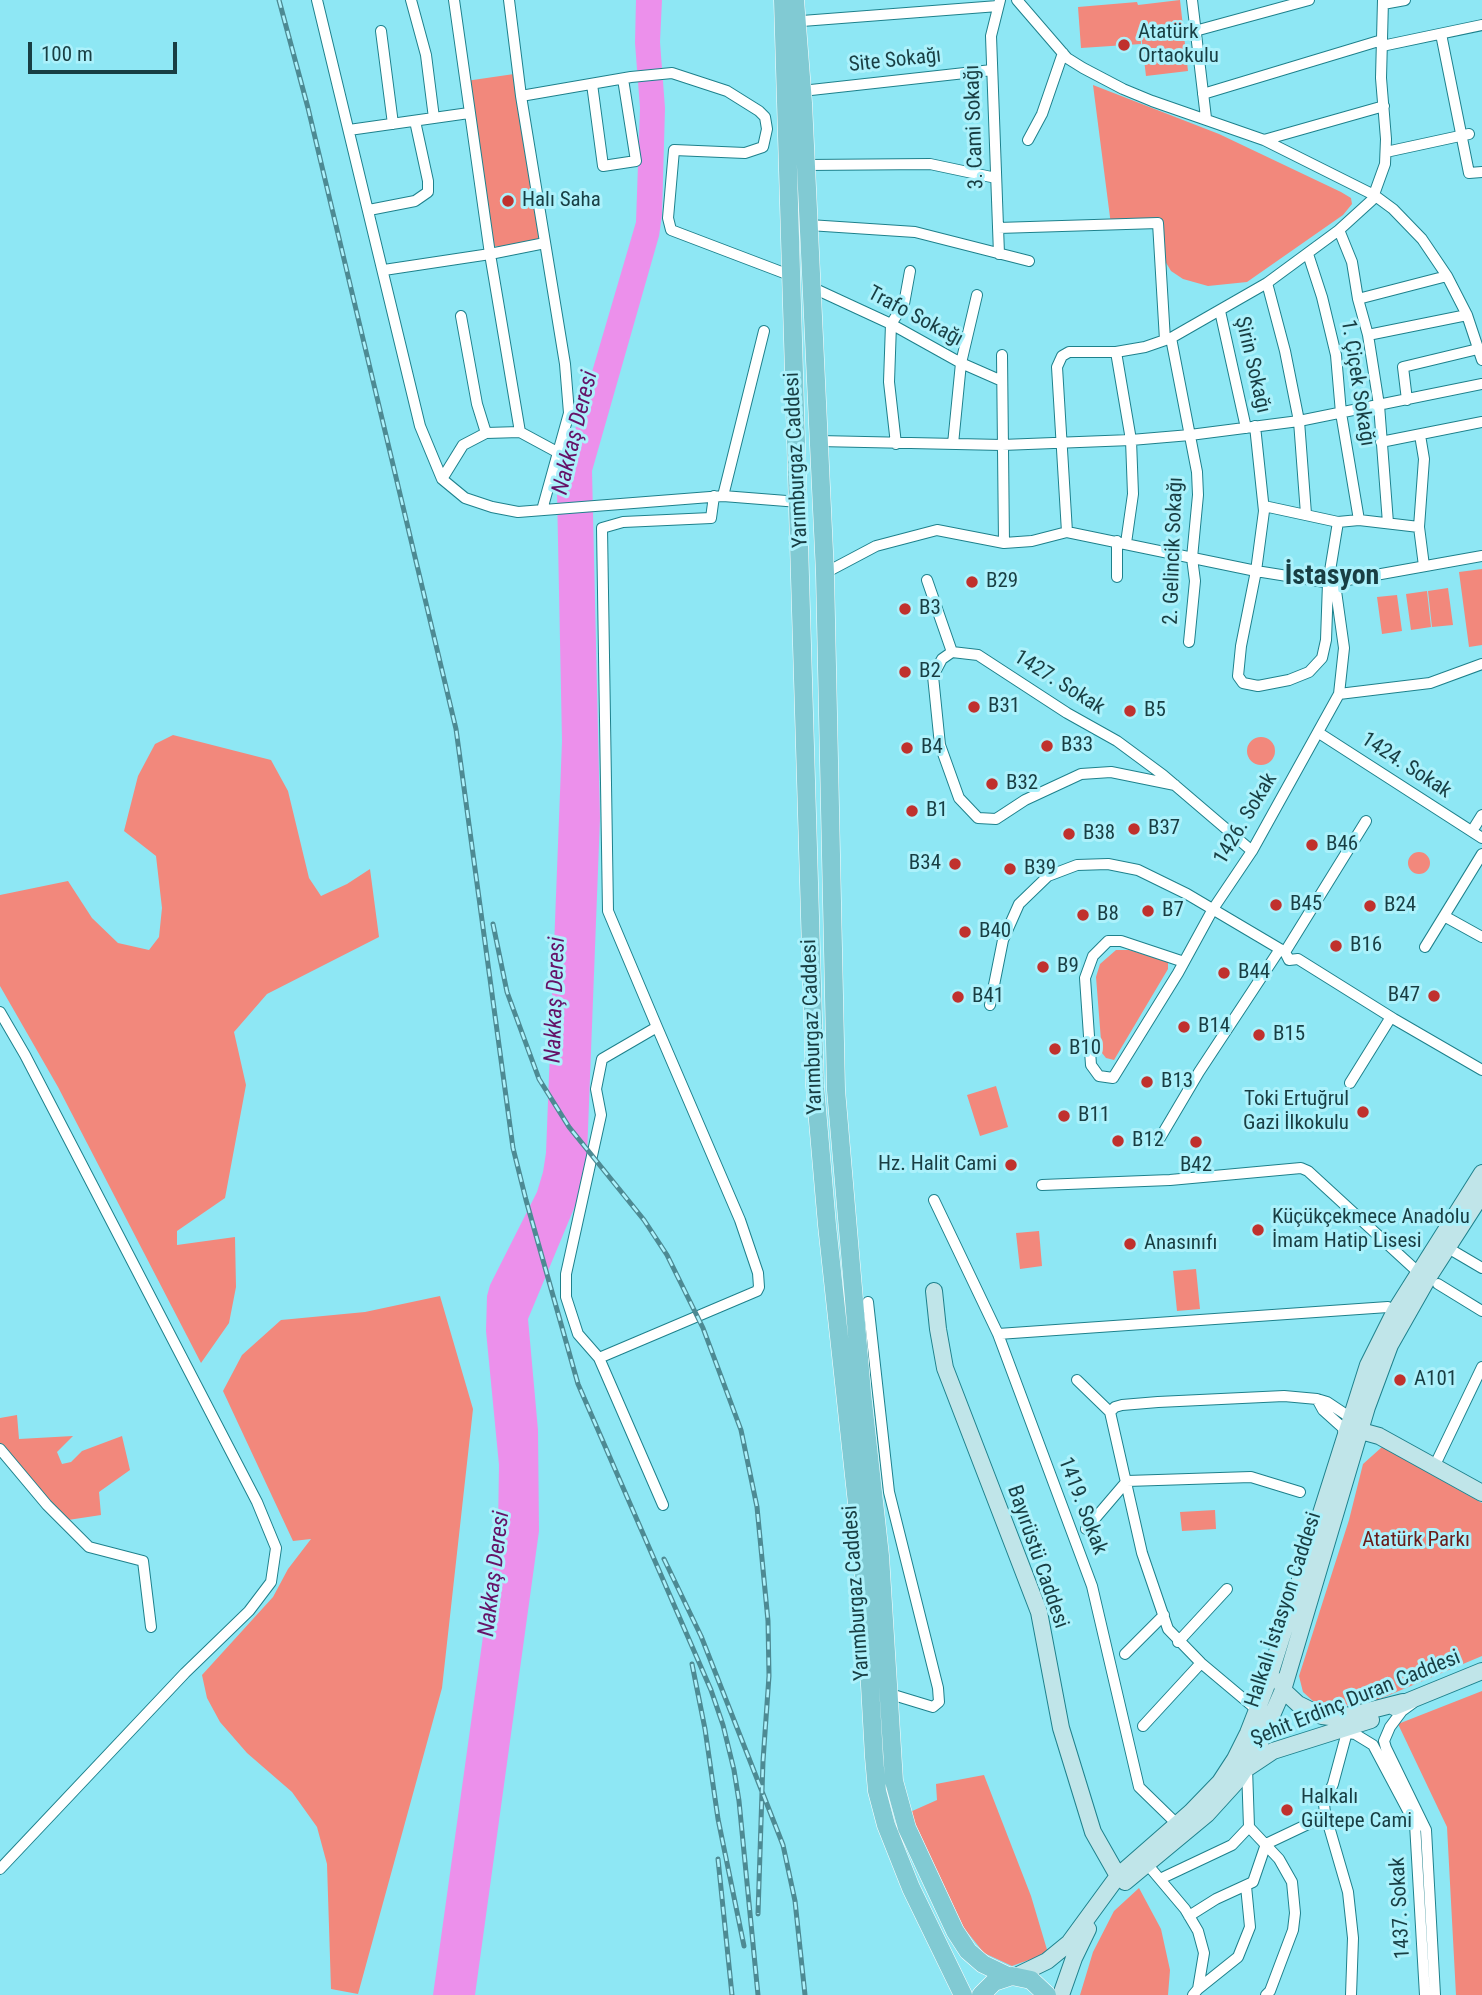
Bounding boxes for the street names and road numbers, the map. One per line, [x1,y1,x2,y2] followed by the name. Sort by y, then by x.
[848,44,942,78] street label: Site Sokağı
[960,64,990,190] street label: 3. Cami Sokağı
[863,281,967,353] street label: Trafo Sokağı
[1229,314,1275,416] street label: Şirin Sokağı
[1335,318,1379,448] street label: 1. Çiçek Sokağı
[780,372,814,548] street label: Yarımburgaz Caddesi
[1159,477,1189,625] street label: 2. Gelincik Sokağı
[1009,645,1109,721] street label: 1427. Sokak
[1356,728,1456,804] street label: 1424. Sokak
[1209,769,1283,869] street label: 1426. Sokak
[797,939,829,1115] street label: Yarımburgaz Caddesi
[1052,1454,1112,1558] street label: 1419. Sokak
[1001,1482,1073,1632] street label: Bayırüstü Caddesi
[838,1504,876,1682] street label: Yarımburgaz Caddesi
[1241,1509,1327,1711] street label: Halkalı İstasyon Caddesi
[1248,1645,1464,1753] street label: Şehit Erdinç Duran Caddesi
[1386,1856,1416,1960] street label: 1437. Sokak

